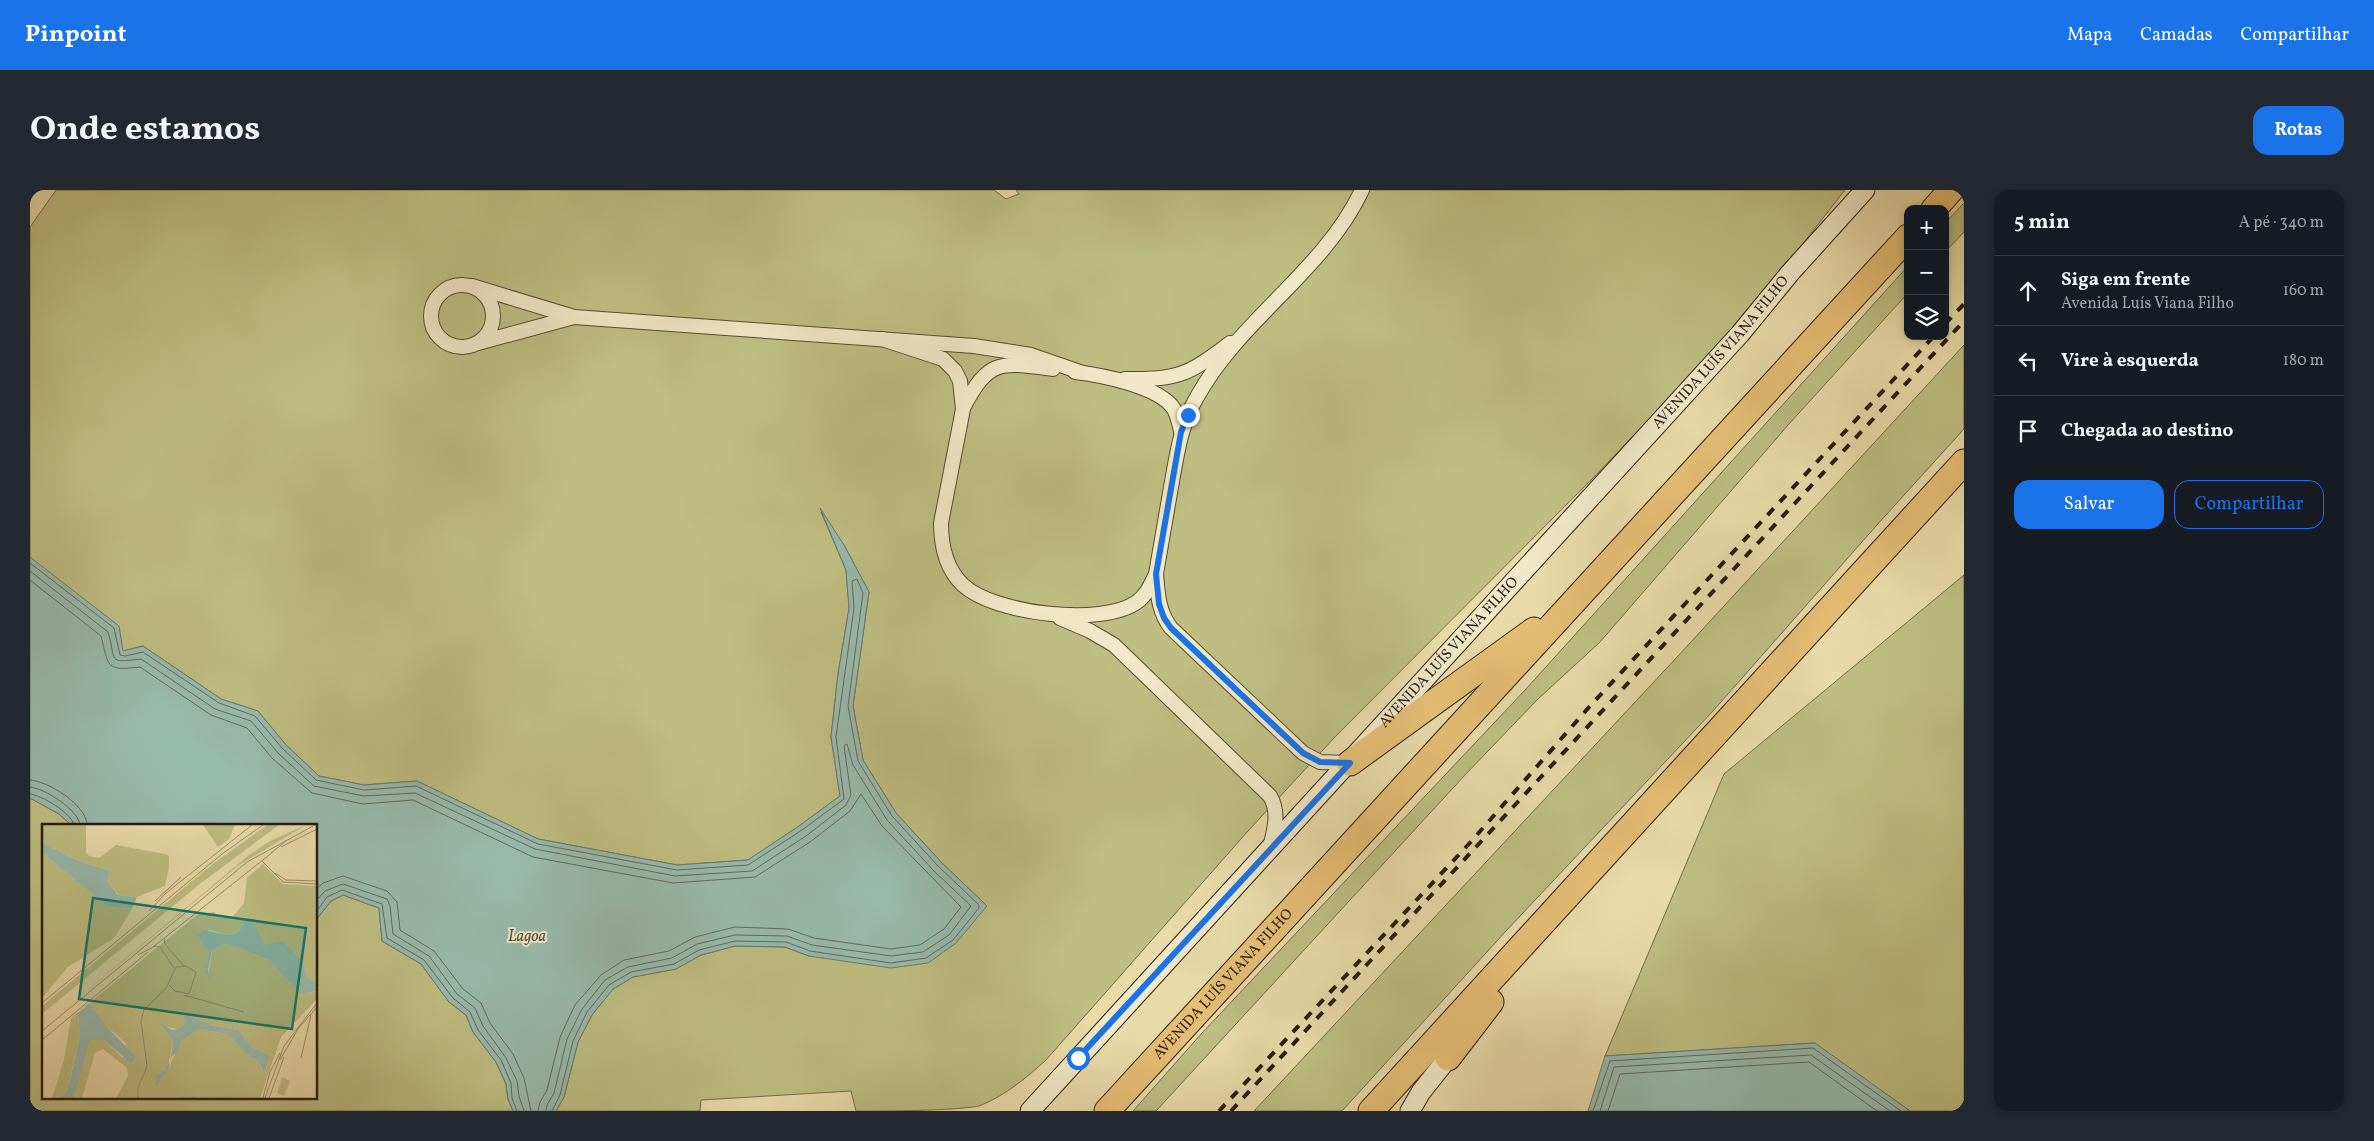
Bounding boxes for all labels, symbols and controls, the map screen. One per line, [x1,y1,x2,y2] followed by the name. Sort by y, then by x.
[25,18,127,52] text: Pinpoint
[2067,23,2112,48] text: Mapa
[2140,23,2213,48] text: Camadas
[2241,23,2349,48] text: Compartilhar
[30,106,260,154] text: Onde estamos
[2253,106,2344,155] button: Rotas
[1904,205,1949,340] map controls
[1904,205,1949,250] button: +
[2014,208,2070,237] text: 5 min
[2239,212,2324,234] text: A pé · 340 m
[1904,250,1949,295] button: −
[2061,267,2190,293] text: Siga em frente
[1648,271,1794,434] street label: AVENIDA LUÍS VIANA FILHO
[2014,277,2042,305] icon: ahead
[2283,280,2324,302] text: 160 m
[2061,293,2234,315] text: Avenida Luís Viana Filho
[1904,295,1949,340] button: layers
[2014,347,2042,375] icon: left
[2061,348,2199,374] text: Vire à esquerda
[2283,350,2324,372] text: 180 m
[1177,404,1200,427] route end
[2014,417,2042,445] icon: arrive
[2061,418,2233,444] text: Chegada ao destino
[2014,480,2164,529] button: Salvar
[2174,480,2324,529] button: Compartilhar
[1374,572,1523,733] street label: AVENIDA LUÍS VIANA FILHO
[42,824,318,1098] inset map
[1149,904,1298,1064] street label: AVENIDA LUÍS VIANA FILHO
[508,926,547,948] water label: Lagoa
[1067,1047,1090,1070] route start

